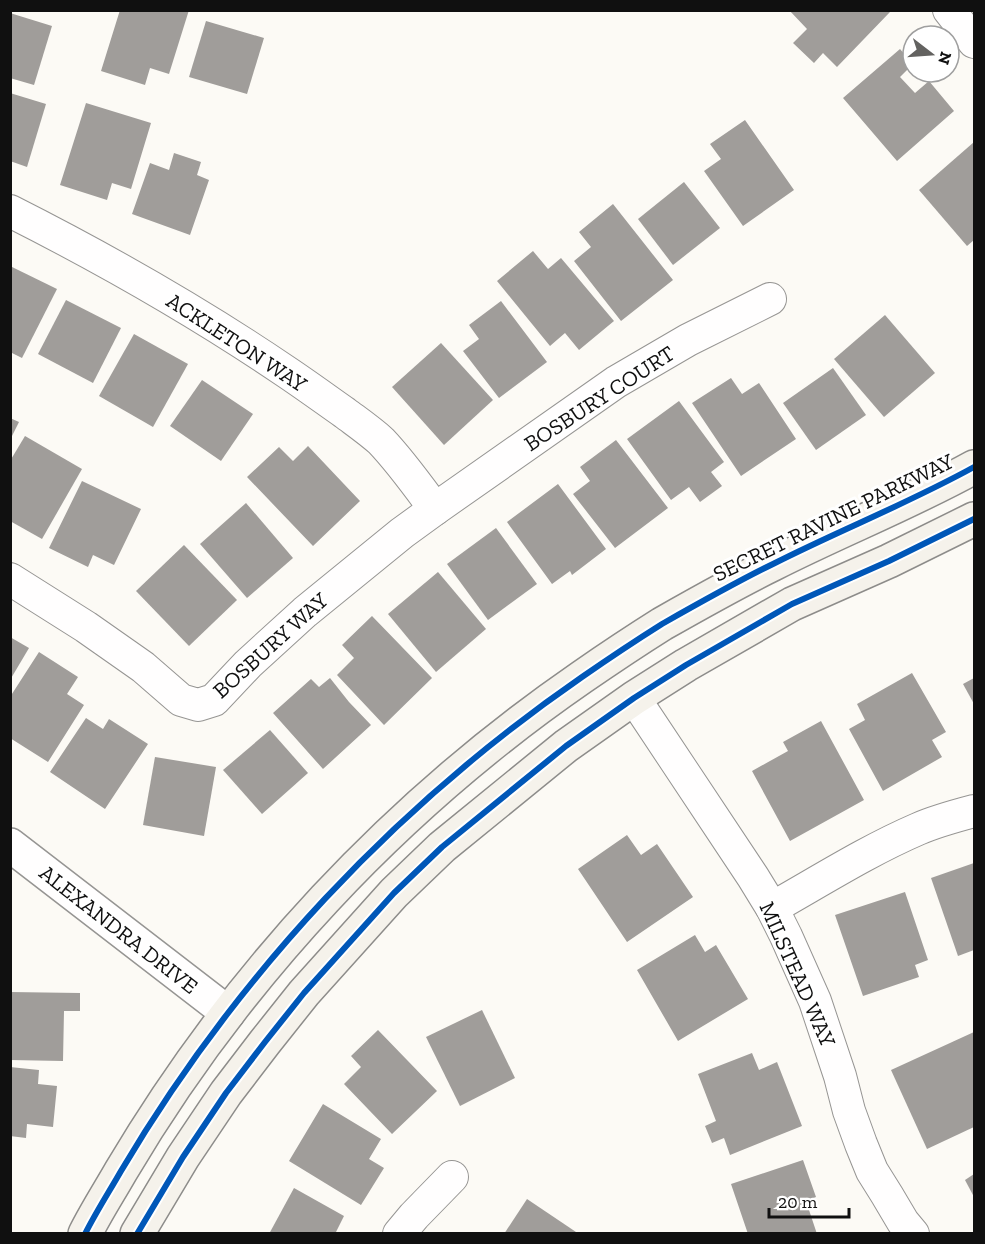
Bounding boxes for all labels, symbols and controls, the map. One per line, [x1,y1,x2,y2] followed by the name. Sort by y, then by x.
[901,24,961,84] north arrow
[934,50,956,67] text: N
[161,287,312,398] street label: ACKLETON WAY
[519,340,680,457] street label: BOSBURY COURT
[709,447,958,588] street label: SECRET RAVINE PARKWAY
[207,586,334,704] street label: BOSBURY WAY
[34,859,203,1000] street label: ALEXANDRA DRIVE
[753,897,842,1051] street label: MILSTEAD WAY
[769,1181,848,1219] scale bar
[778,1191,818,1213] text: 20 m

